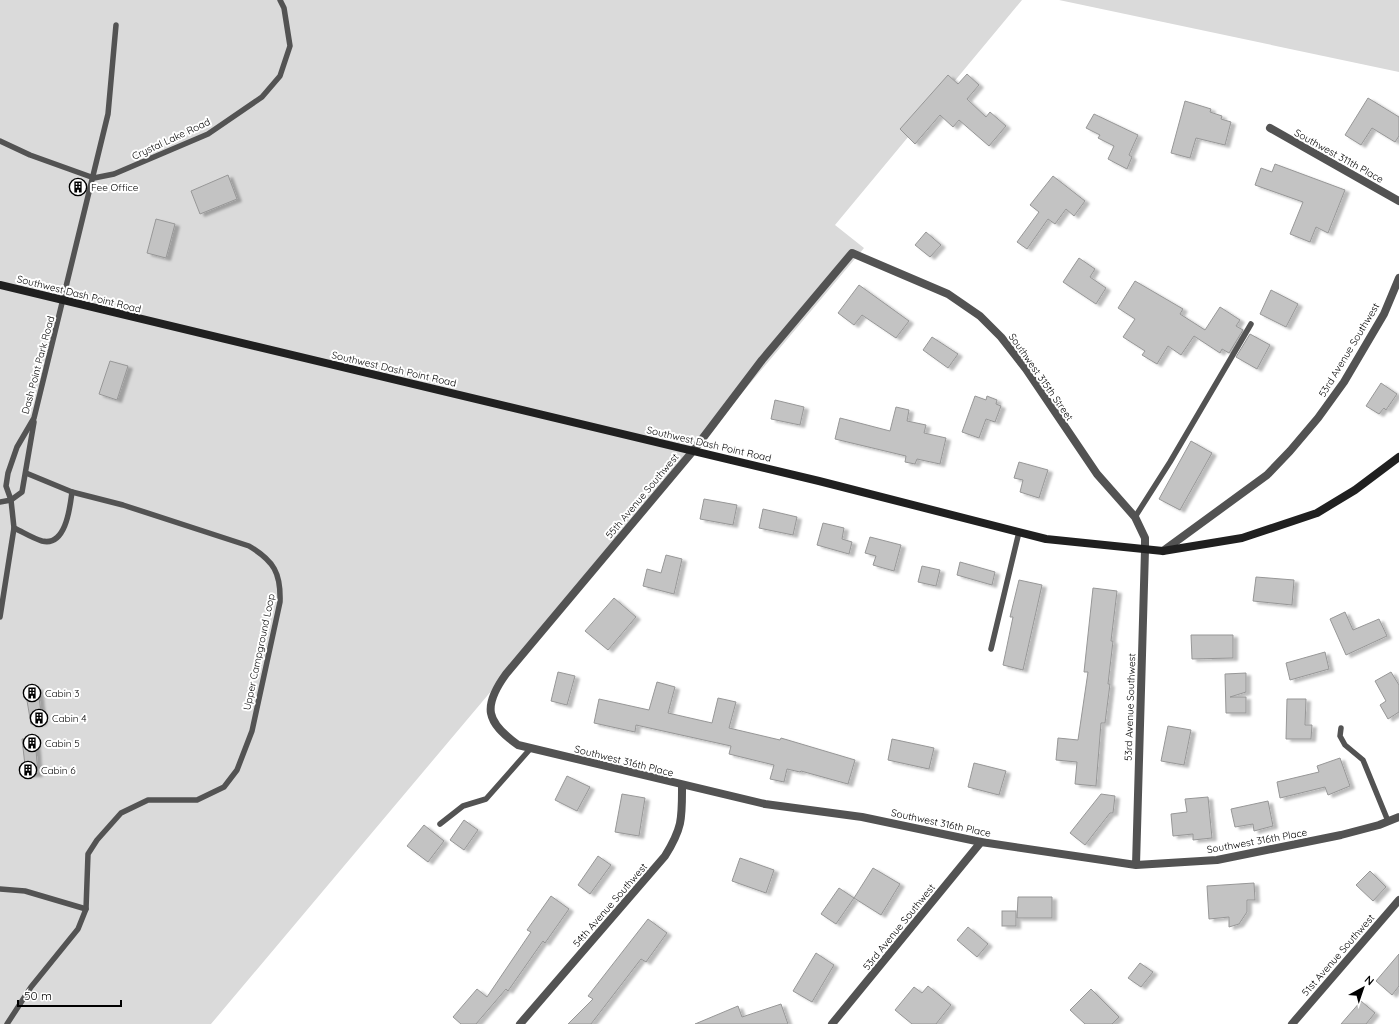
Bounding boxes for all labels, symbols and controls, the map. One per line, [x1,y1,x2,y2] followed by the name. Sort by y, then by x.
[130,115,212,163] street label: Crystal Lake Road
[1292,126,1386,186] street label: Southwest 311th Place
[68,177,88,197] building icon: Fee Office
[91,181,139,194] place label: Fee Office
[16,272,142,316] street label: Southwest Dash Point Road
[1316,300,1383,400] street label: 53rd Avenue Southwest
[19,315,57,415] street label: Dash Point Park Road
[1006,331,1076,424] street label: Southwest 315th Street
[330,348,458,390] street label: Southwest Dash Point Road
[645,423,773,465] street label: Southwest Dash Point Road
[603,450,682,541] street label: 55th Avenue Southwest
[240,593,278,711] street label: Upper Campground Loop
[1122,652,1138,761] street label: 53rd Avenue Southwest
[22,683,42,703] building icon: Cabin 3
[45,687,80,700] place label: Cabin 3
[29,708,49,728] building icon: Cabin 4
[52,712,87,725] place label: Cabin 4
[22,733,42,753] building icon: Cabin 5
[45,737,80,750] place label: Cabin 5
[573,742,675,780] street label: Southwest 316th Place
[18,760,38,780] building icon: Cabin 6
[41,764,76,777] place label: Cabin 6
[890,806,992,840] street label: Southwest 316th Place
[1206,826,1309,856] street label: Southwest 316th Place
[570,860,650,950] street label: 54th Avenue Southwest
[860,881,938,973] street label: 53rd Avenue Southwest
[1299,911,1378,999] street label: 51st Avenue Southwest
[1343,968,1383,1008] north arrow
[1362,972,1377,988] text: N
[18,982,121,1008] scale bar
[24,988,52,1003] text: 50 m

